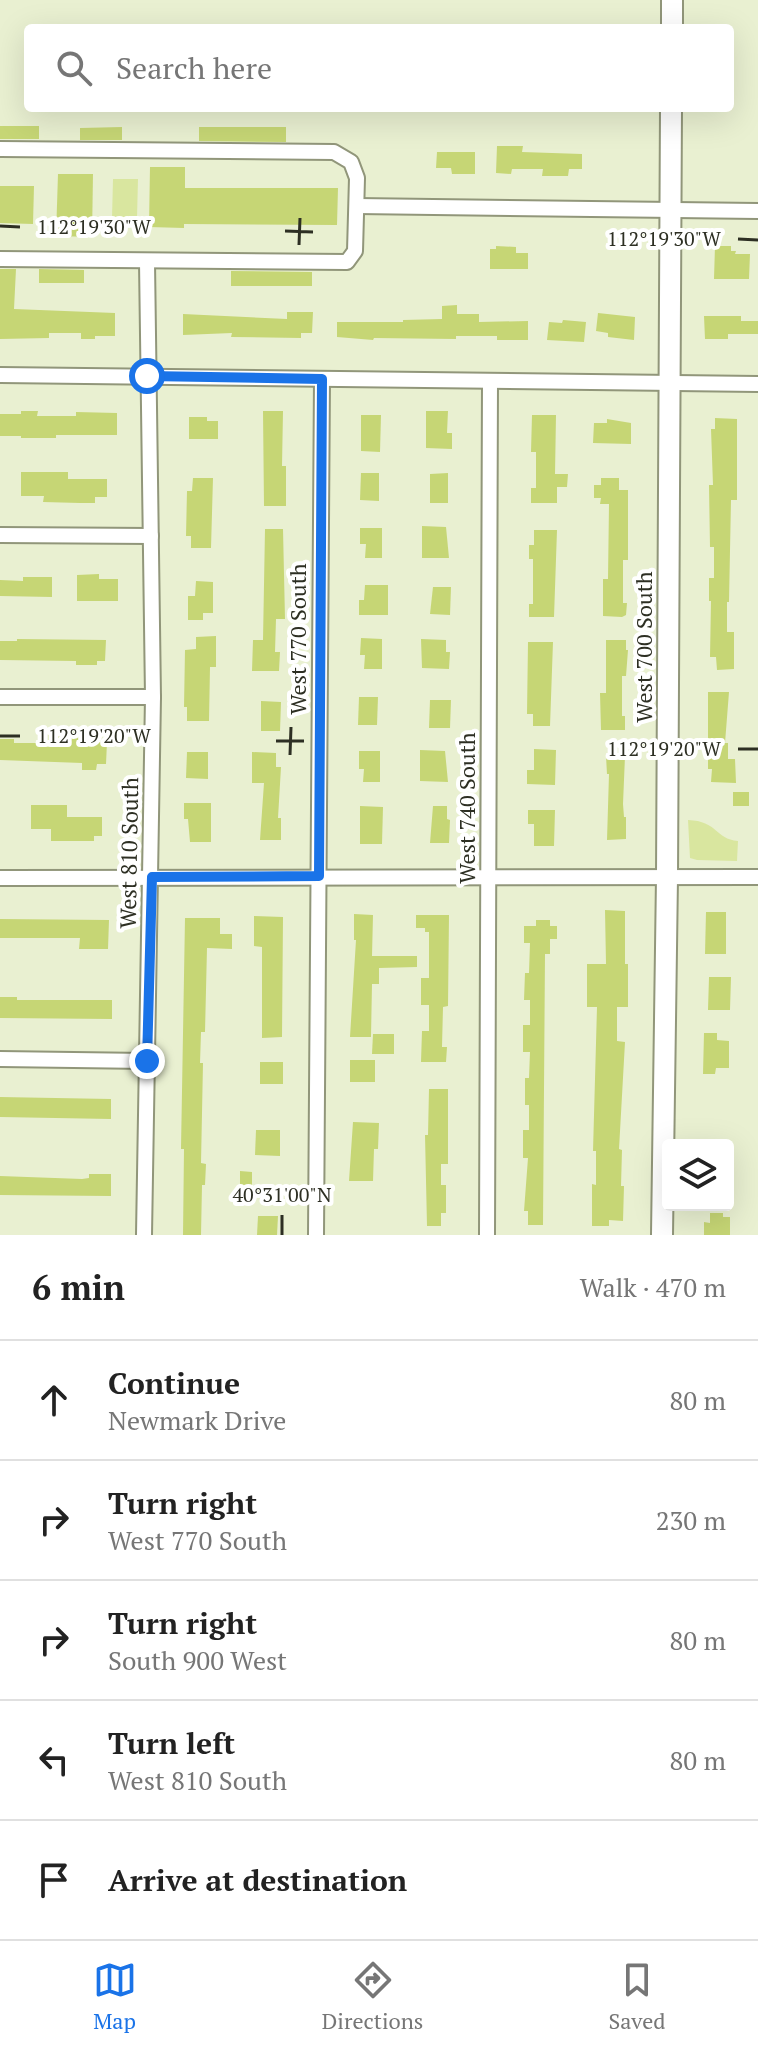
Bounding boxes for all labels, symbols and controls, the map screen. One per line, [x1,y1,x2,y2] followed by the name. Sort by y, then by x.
[24,24,734,112] search box
[52,46,96,90] icon: search
[116,48,272,88] text: Search here
[37,213,151,240] text: 112°19'30"W
[607,225,721,252] text: 112°19'30"W
[129,358,165,394] route start
[283,563,312,715] street label: West 770 South
[629,571,658,723] street label: West 700 South
[37,722,151,749] text: 112°19'20"W
[452,732,481,884] street label: West 740 South
[607,735,721,762] text: 112°19'20"W
[113,777,144,929] street label: West 810 South
[129,1043,165,1079] route end
[662,1139,734,1211] map controls
[662,1139,734,1211] button: layers
[232,1181,332,1208] text: 40°31'00"N
[32,1265,125,1310] text: 6 min
[580,1270,726,1304] text: Walk · 470 m
[108,1363,240,1403] text: Continue
[32,1378,76,1422] icon: ahead
[670,1383,726,1417] text: 80 m
[108,1403,286,1437] text: Newmark Drive
[108,1483,257,1523] text: Turn right
[32,1498,76,1542] icon: right
[656,1503,726,1537] text: 230 m
[108,1523,287,1557] text: West 770 South
[108,1603,257,1643] text: Turn right
[32,1618,76,1662] icon: right
[670,1623,726,1657] text: 80 m
[108,1643,287,1677] text: South 900 West
[108,1723,235,1763] text: Turn left
[32,1738,76,1782] icon: left
[670,1743,726,1777] text: 80 m
[108,1763,287,1797] text: West 810 South
[32,1858,76,1902] icon: arrive
[108,1860,407,1900] text: Arrive at destination
[93,1958,137,2035] tab: Map
[322,1958,423,2035] tab: Directions
[608,1958,665,2035] tab: Saved

